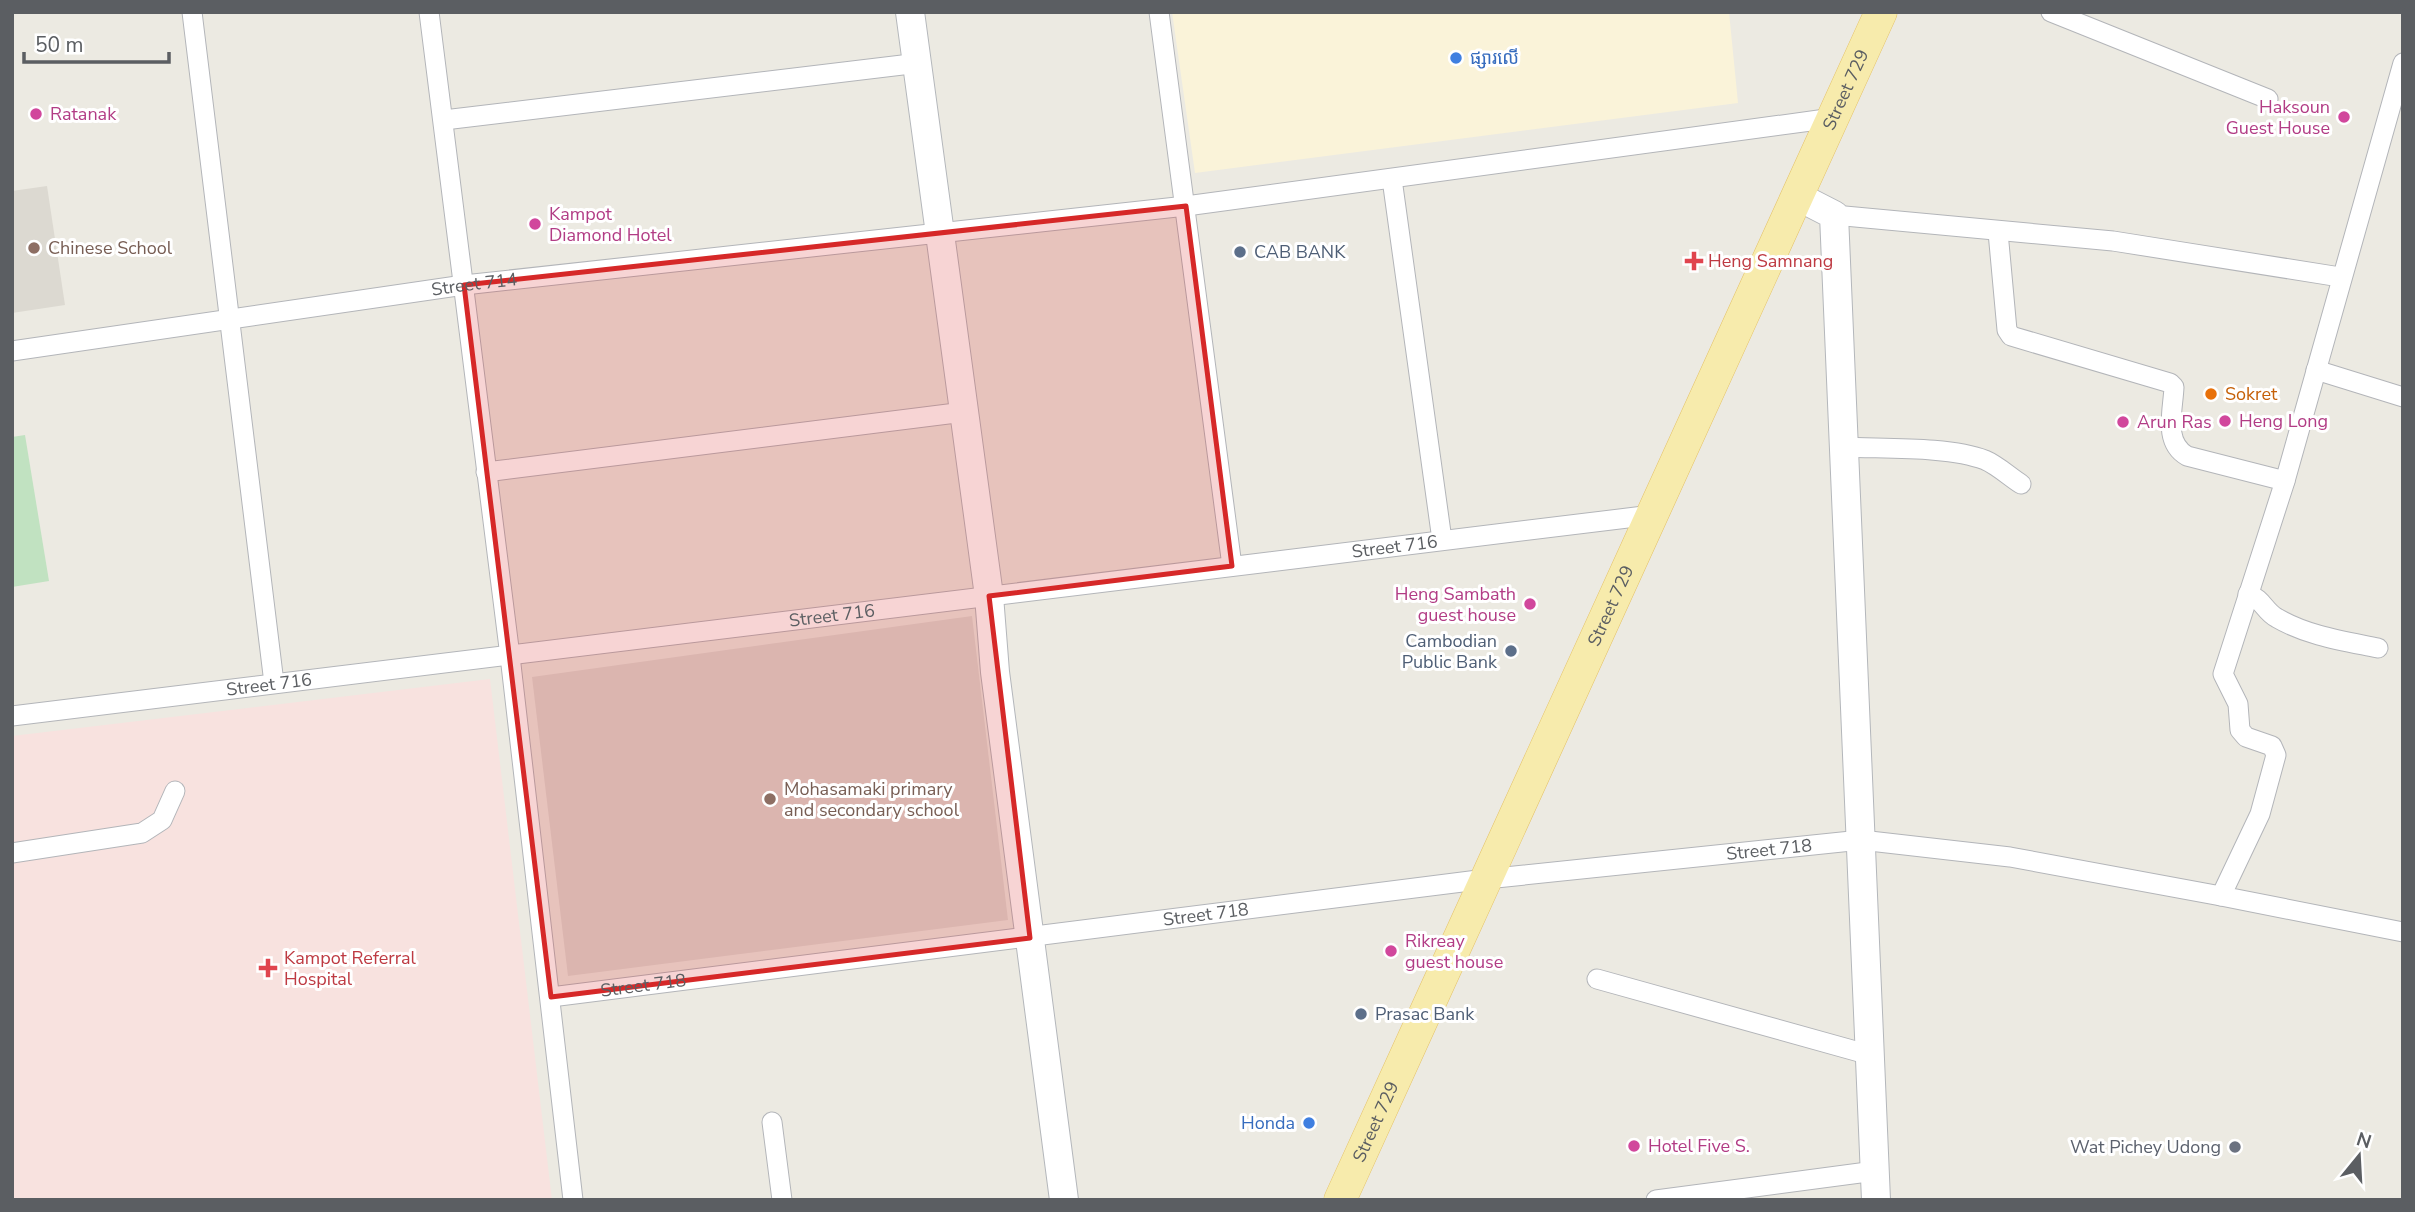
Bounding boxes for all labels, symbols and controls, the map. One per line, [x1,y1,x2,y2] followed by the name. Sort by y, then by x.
[24,21,170,65] scale bar
[35,31,84,59] text: 50 m
[1817,45,1874,134] street label: Street 729
[1470,46,1519,70] place label: ផ្សារលើ
[1448,50,1464,66] marker: ផ្សារលើ
[2226,95,2330,140] place label: Haksoun Guest House
[50,102,117,126] place label: Ratanak
[28,106,44,122] marker: Ratanak
[2336,109,2352,125] marker: Haksoun Guest House
[549,202,672,247] place label: Kampot Diamond Hotel
[527,216,543,232] marker: Kampot Diamond Hotel
[48,236,173,260] place label: Chinese School
[26,240,42,256] marker: Chinese School
[1254,240,1346,264] place label: CAB BANK
[1232,244,1248,260] marker: CAB BANK
[1708,249,1833,273] place label: Heng Samnang
[1686,253,1702,269] marker: Heng Samnang
[430,267,519,302] street label: Street 714
[2225,382,2278,406] place label: Sokret
[2203,386,2219,402] marker: Sokret
[2239,409,2328,433] place label: Heng Long
[2137,410,2212,434] place label: Arun Ras
[2217,413,2233,429] marker: Heng Long
[2115,414,2131,430] marker: Arun Ras
[1350,529,1439,564] street label: Street 716
[1582,561,1639,650] street label: Street 729
[1395,582,1516,627] place label: Heng Sambath guest house
[1522,596,1538,612] marker: Heng Sambath guest house
[788,598,876,633] street label: Street 716
[1402,629,1498,674] place label: Cambodian Public Bank
[1503,643,1519,659] marker: Cambodian Public Bank
[225,667,313,702] street label: Street 716
[784,777,960,822] place label: Mohasamaki primary and secondary school
[762,791,778,807] marker: Mohasamaki primary and secondary school
[1725,833,1813,866] street label: Street 718
[1162,897,1250,932] street label: Street 718
[1405,929,1503,974] place label: Rikreay guest house
[1383,943,1399,959] marker: Rikreay guest house
[284,946,417,991] place label: Kampot Referral Hospital
[258,958,278,978] marker: Kampot Referral Hospital
[599,968,688,1003] street label: Street 718
[1375,1002,1475,1026] place label: Prasac Bank
[1353,1006,1369,1022] marker: Prasac Bank
[1347,1078,1404,1166] street label: Street 729
[1241,1111,1295,1135] place label: Honda
[1301,1115,1317,1131] marker: Honda
[2324,1121,2394,1191] north arrow
[2353,1126,2375,1155] text: N
[1648,1134,1750,1158] place label: Hotel Five S.
[2070,1135,2221,1159] place label: Wat Pichey Udong
[1626,1138,1642,1154] marker: Hotel Five S.
[2227,1139,2243,1155] marker: Wat Pichey Udong

